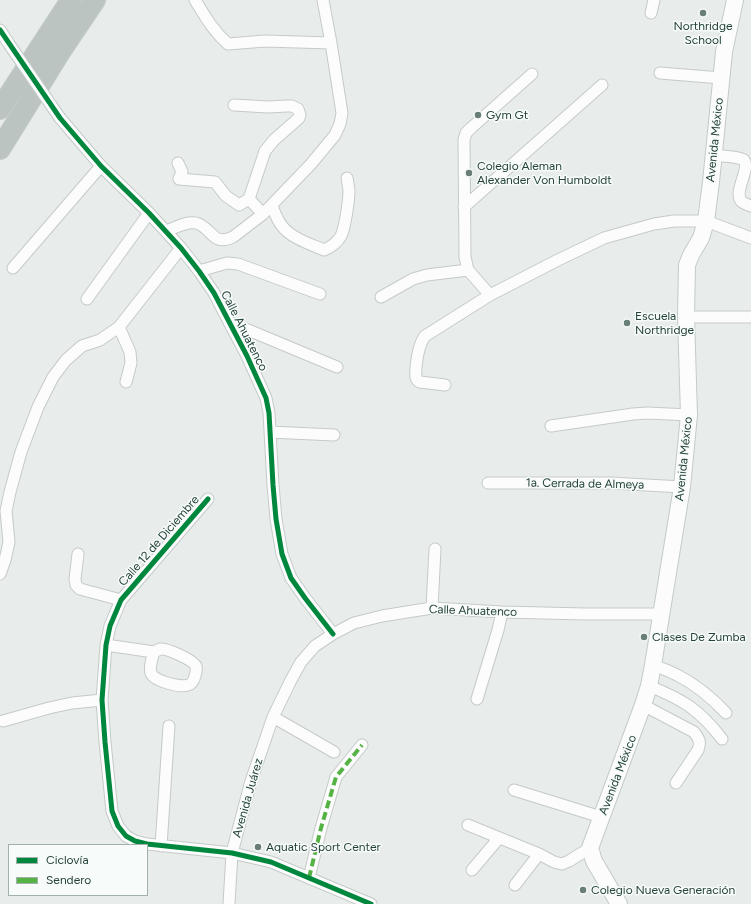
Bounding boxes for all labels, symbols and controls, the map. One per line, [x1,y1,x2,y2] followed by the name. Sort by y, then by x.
[698,8,708,18] marker: Northridge School
[673,19,733,47] place label: Northridge School
[703,97,727,183] street label: Avenida México
[486,108,528,122] place label: Gym Gt
[473,110,483,120] marker: Gym Gt
[477,159,612,187] place label: Colegio Aleman Alexander Von Humboldt
[464,168,474,178] marker: Colegio Aleman Alexander Von Humboldt
[218,288,270,374] street label: Calle Ahuatenco
[635,309,694,337] place label: Escuela Northridge
[622,318,632,328] marker: Escuela Northridge
[672,416,696,502] street label: Avenida México
[526,476,644,492] street label: 1a. Cerrada de Almeya
[116,493,202,589] street label: Calle 12 de Diciembre
[429,602,517,620] street label: Calle Ahuatenco
[652,630,746,644] place label: Clases De Zumba
[639,632,649,642] marker: Clases De Zumba
[596,733,640,817] street label: Avenida México
[230,757,266,839] street label: Avenida Juárez
[266,840,381,854] place label: Aquatic Sport Center
[253,842,263,852] marker: Aquatic Sport Center
[8,844,148,896] legend
[46,853,89,867] text: Ciclovía
[46,873,91,887] text: Sendero
[591,883,735,897] place label: Colegio Nueva Generación
[578,885,588,895] marker: Colegio Nueva Generación

